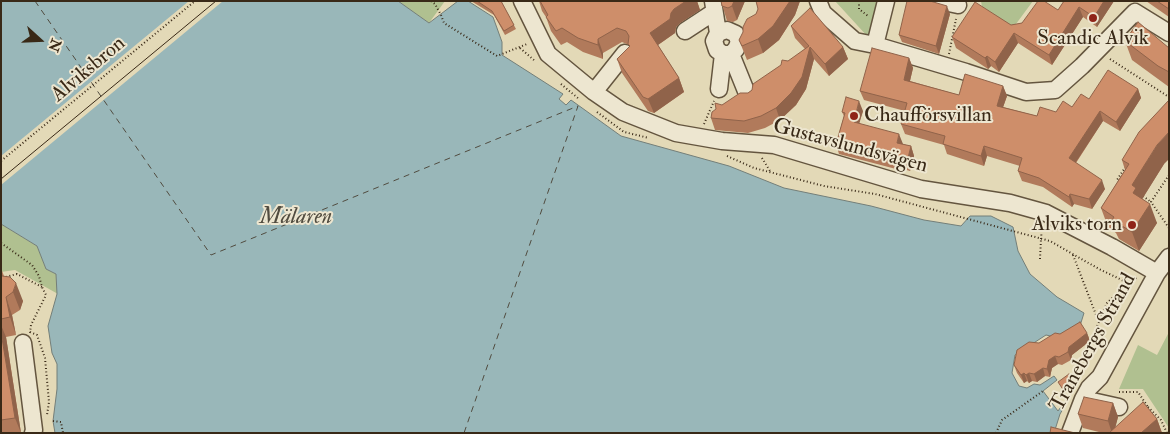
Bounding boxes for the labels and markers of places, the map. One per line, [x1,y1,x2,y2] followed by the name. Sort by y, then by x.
[1087,12,1099,24] marker: Scandic Alvik
[1037,26,1149,52] place label: Scandic Alvik
[864,103,992,129] place label: Chaufförsvillan
[848,110,860,122] marker: Chaufförsvillan
[1032,212,1122,238] place label: Alviks torn
[1126,219,1138,231] marker: Alviks torn

